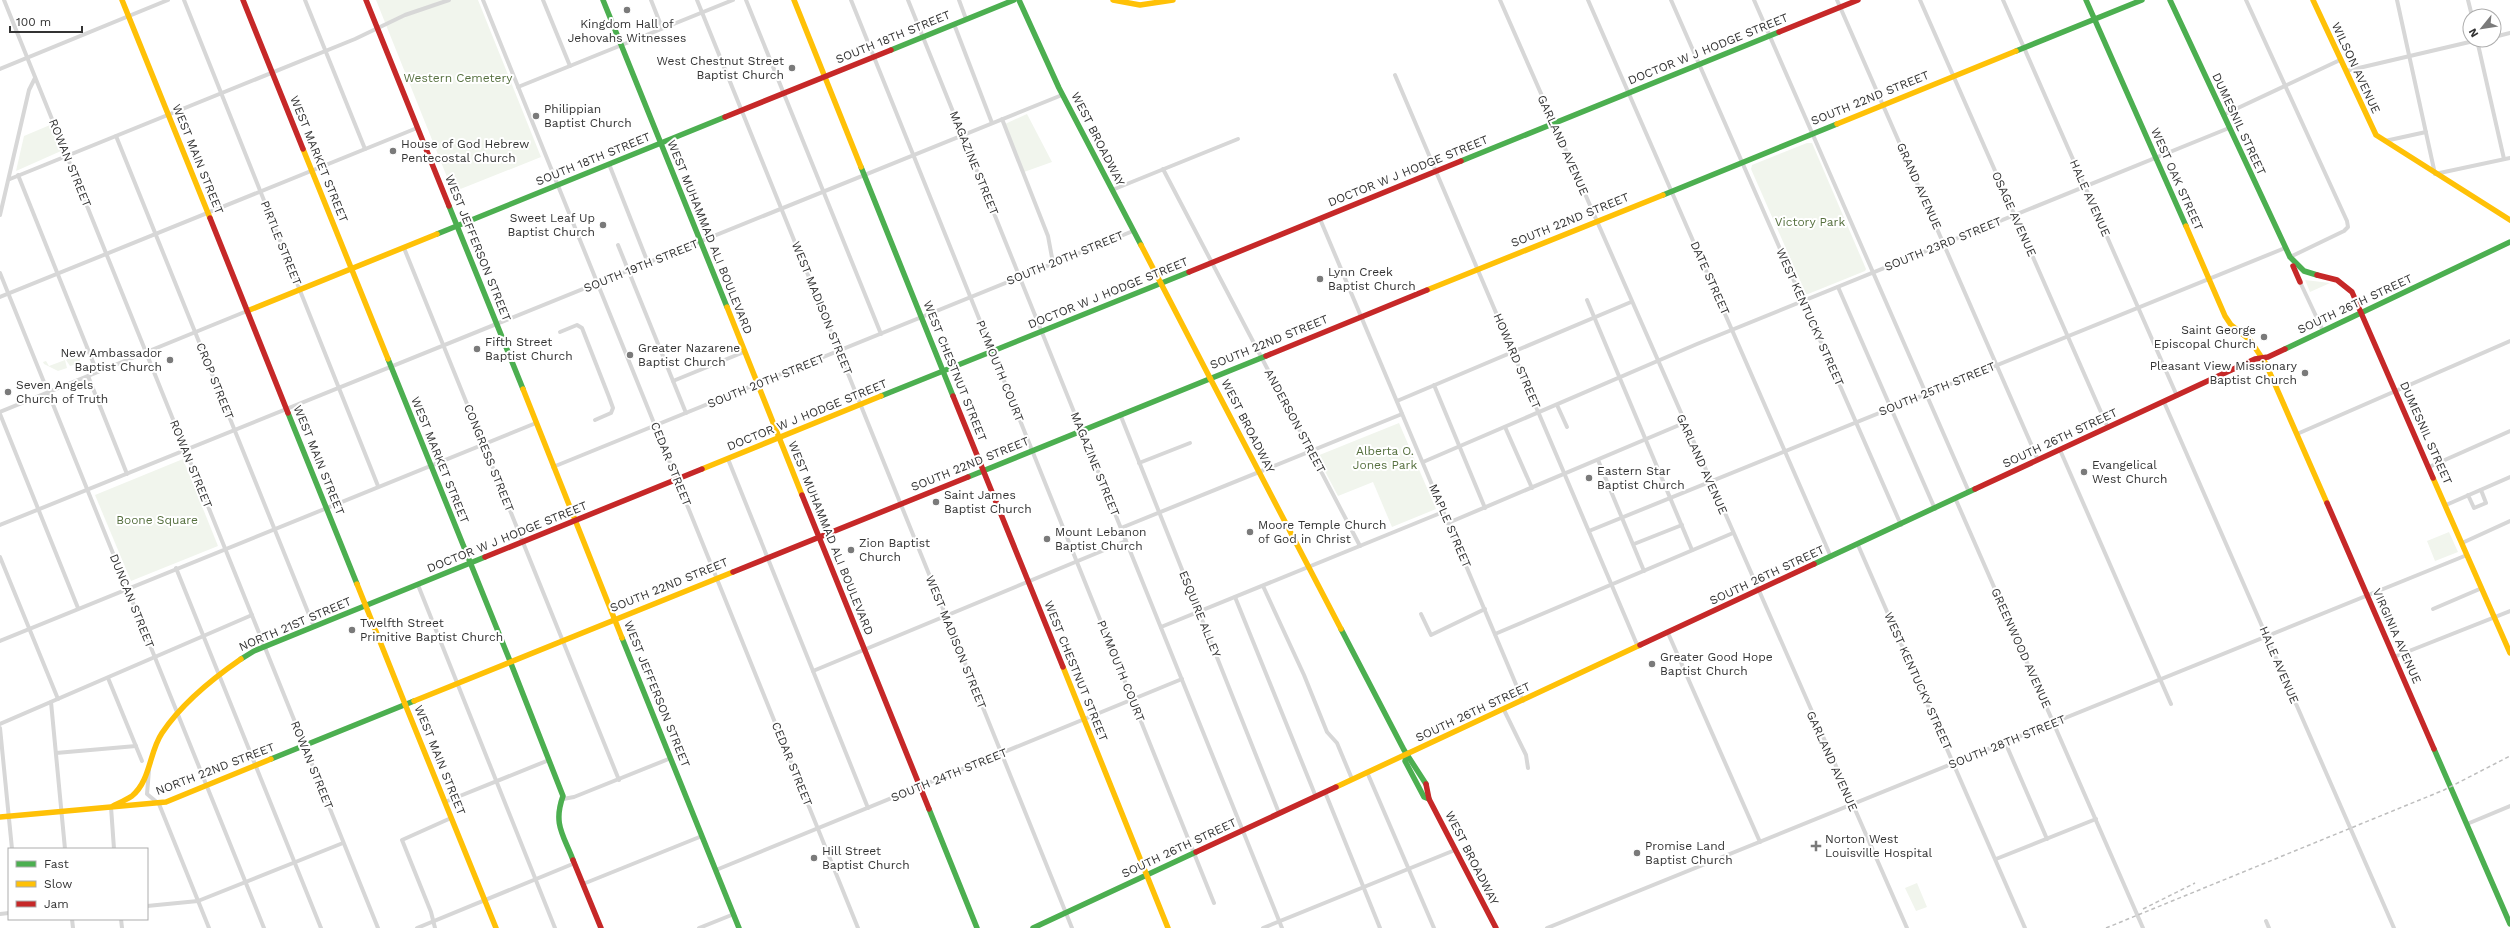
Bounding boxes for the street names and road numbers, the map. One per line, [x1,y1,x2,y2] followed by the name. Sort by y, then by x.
[834,8,952,66] street label: SOUTH 18TH STREET
[1626,10,1790,88] street label: DOCTOR W J HODGE STREET
[2329,20,2383,116] street label: WILSON AVENUE
[1809,68,1931,128] street label: SOUTH 22ND STREET
[2209,71,2269,177] street label: DUMESNIL STREET
[1068,90,1128,188] street label: WEST BROADWAY
[1535,93,1592,198] street label: GARLAND AVENUE
[287,94,351,224] street label: WEST MARKET STREET
[170,102,226,216] street label: WEST MAIN STREET
[947,109,1001,217] street label: MAGAZINE STREET
[46,117,94,209] street label: ROWAN STREET
[2148,125,2206,233] street label: WEST OAK STREET
[534,130,652,188] street label: SOUTH 18TH STREET
[1326,132,1490,210] street label: DOCTOR W J HODGE STREET
[665,138,755,336] street label: WEST MUHAMMAD ALI BOULEVARD
[1894,141,1944,232] street label: GRAND AVENUE
[2067,157,2113,239] street label: HALE AVENUE
[1989,169,2039,259] street label: OSAGE AVENUE
[442,173,514,323] street label: WEST JEFFERSON STREET
[1509,190,1631,250] street label: SOUTH 22ND STREET
[258,199,304,287] street label: PIRTLE STREET
[1882,214,2004,274] street label: SOUTH 23RD STREET
[1004,228,1126,288] street label: SOUTH 20TH STREET
[582,237,700,295] street label: SOUTH 19TH STREET
[789,239,855,377] street label: WEST MADISON STREET
[1687,239,1733,317] street label: DATE STREET
[1773,246,1847,388] street label: WEST KENTUCKY STREET
[1026,254,1190,332] street label: DOCTOR W J HODGE STREET
[2295,271,2415,337] street label: SOUTH 26TH STREET
[920,299,990,443] street label: WEST CHESTNUT STREET
[1491,311,1543,411] street label: HOWARD STREET
[1208,312,1330,372] street label: SOUTH 22ND STREET
[973,318,1027,424] street label: PLYMOUTH COURT
[193,341,237,421] street label: CROP STREET
[705,351,827,411] street label: SOUTH 20TH STREET
[1877,359,1997,419] street label: SOUTH 25TH STREET
[1262,367,1328,475] street label: ANDERSON STREET
[725,376,889,454] street label: DOCTOR W J HODGE STREET
[1218,377,1278,475] street label: WEST BROADWAY
[2397,379,2455,487] street label: DUMESNIL STREET
[408,395,472,525] street label: WEST MARKET STREET
[461,402,517,514] street label: CONGRESS STREET
[291,403,347,517] street label: WEST MAIN STREET
[2000,405,2120,471] street label: SOUTH 26TH STREET
[1068,410,1122,518] street label: MAGAZINE STREET
[1674,412,1731,517] street label: GARLAND AVENUE
[167,418,215,510] street label: ROWAN STREET
[648,420,694,508] street label: CEDAR STREET
[909,434,1031,494] street label: SOUTH 22ND STREET
[786,439,876,637] street label: WEST MUHAMMAD ALI BOULEVARD
[1426,482,1474,570] street label: MAPLE STREET
[425,498,589,576] street label: DOCTOR W J HODGE STREET
[1707,542,1827,608] street label: SOUTH 26TH STREET
[107,552,157,650] street label: DUNCAN STREET
[608,555,730,615] street label: SOUTH 22ND STREET
[1176,569,1224,660] street label: ESQUIRE ALLEY
[923,573,989,711] street label: WEST MADISON STREET
[1988,586,2054,711] street label: GREENWOOD AVENUE
[2370,586,2424,686] street label: VIRGINIA AVENUE
[237,594,353,654] street label: NORTH 21ST STREET
[1041,599,1111,743] street label: WEST CHESTNUT STREET
[1881,610,1955,752] street label: WEST KENTUCKY STREET
[1094,618,1148,724] street label: PLYMOUTH COURT
[621,619,693,769] street label: WEST JEFFERSON STREET
[2256,624,2302,706] street label: HALE AVENUE
[1413,679,1533,745] street label: SOUTH 26TH STREET
[412,703,468,817] street label: WEST MAIN STREET
[1804,709,1861,814] street label: GARLAND AVENUE
[1946,712,2068,772] street label: SOUTH 28TH STREET
[288,719,336,811] street label: ROWAN STREET
[769,720,815,808] street label: CEDAR STREET
[154,740,276,798] street label: NORTH 22ND STREET
[889,745,1009,805] street label: SOUTH 24TH STREET
[1442,809,1502,907] street label: WEST BROADWAY
[1119,815,1239,881] street label: SOUTH 26TH STREET

